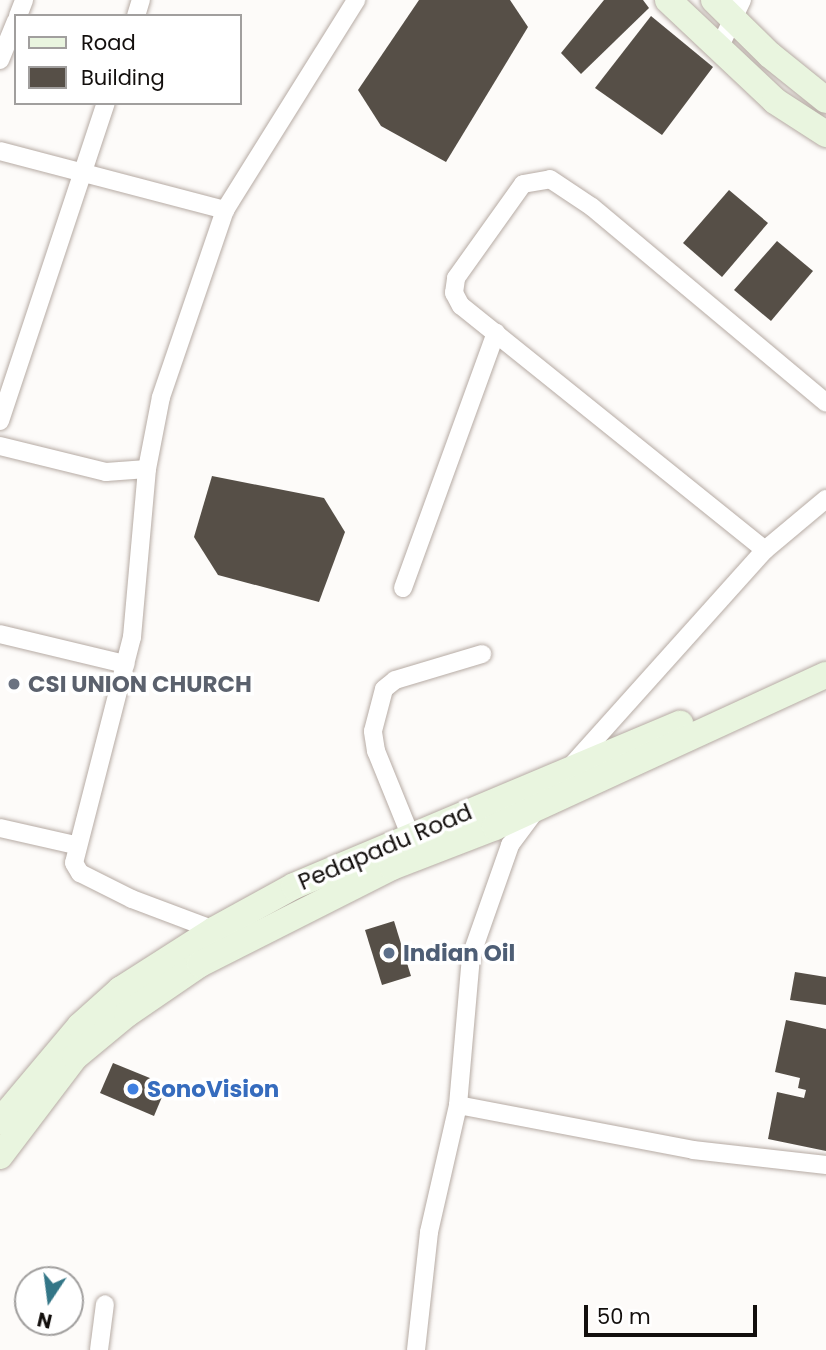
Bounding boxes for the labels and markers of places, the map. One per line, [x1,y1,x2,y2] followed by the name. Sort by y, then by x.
[28,670,252,698] place label: CSI UNION CHURCH
[6,676,22,692] marker: CSI UNION CHURCH
[403,939,515,967] place label: Indian Oil
[381,945,397,961] marker: Indian Oil
[147,1075,279,1103] place label: SonoVision
[125,1081,141,1097] marker: SonoVision

